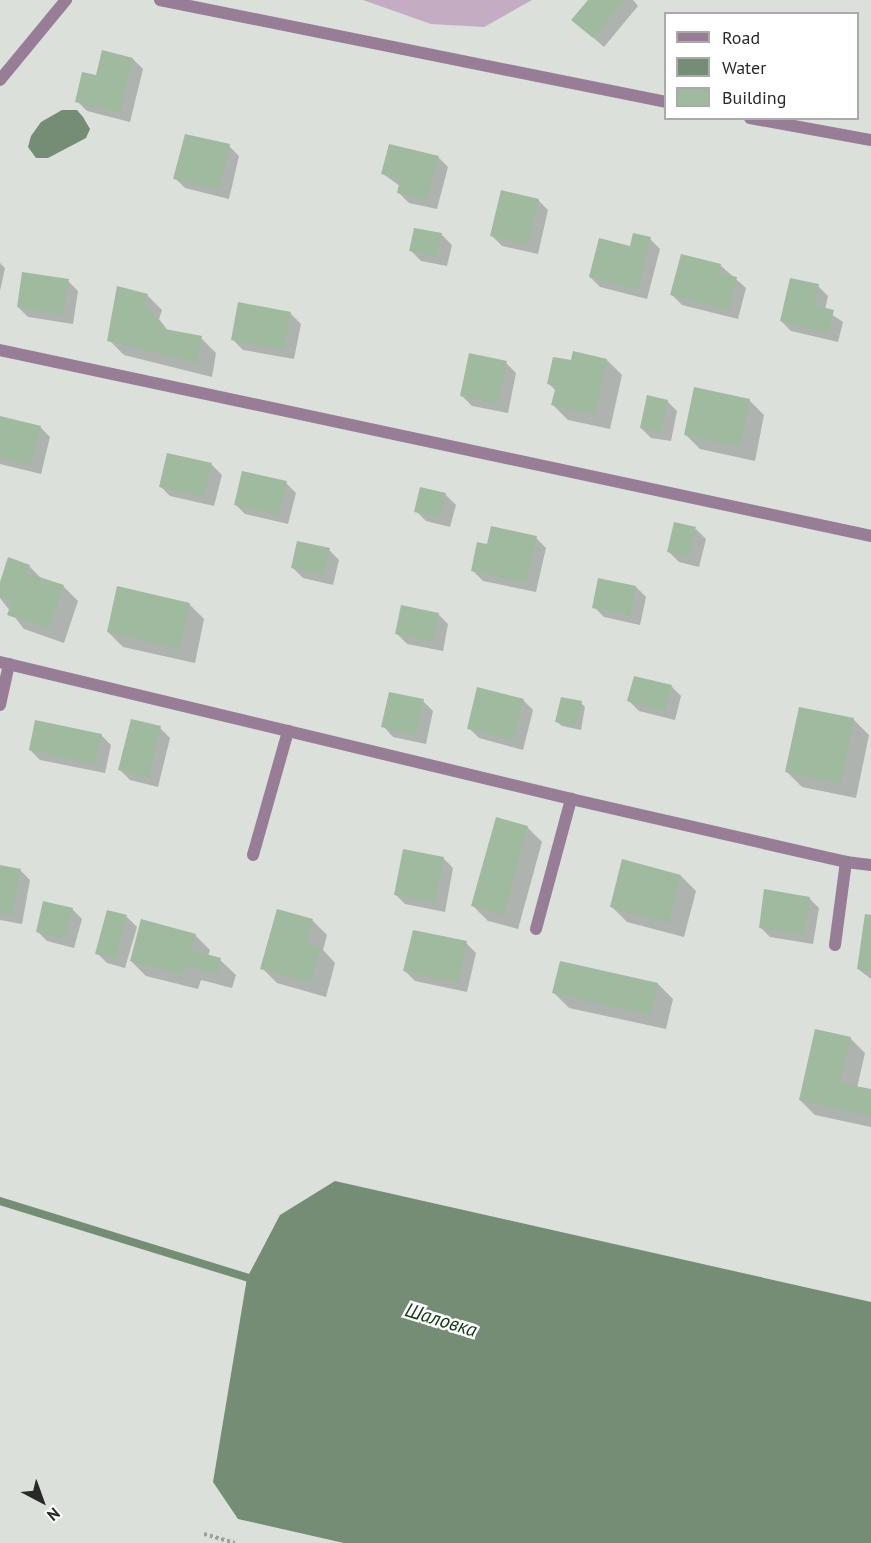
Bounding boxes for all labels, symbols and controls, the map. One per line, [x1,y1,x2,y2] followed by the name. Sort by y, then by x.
[664,12,859,120] legend
[722,26,760,49] text: Road
[722,56,766,79] text: Water
[722,86,786,109] text: Building
[402,1298,480,1342] water label: Шаловка
[12,1471,72,1531] north arrow
[43,1504,64,1526] text: N

